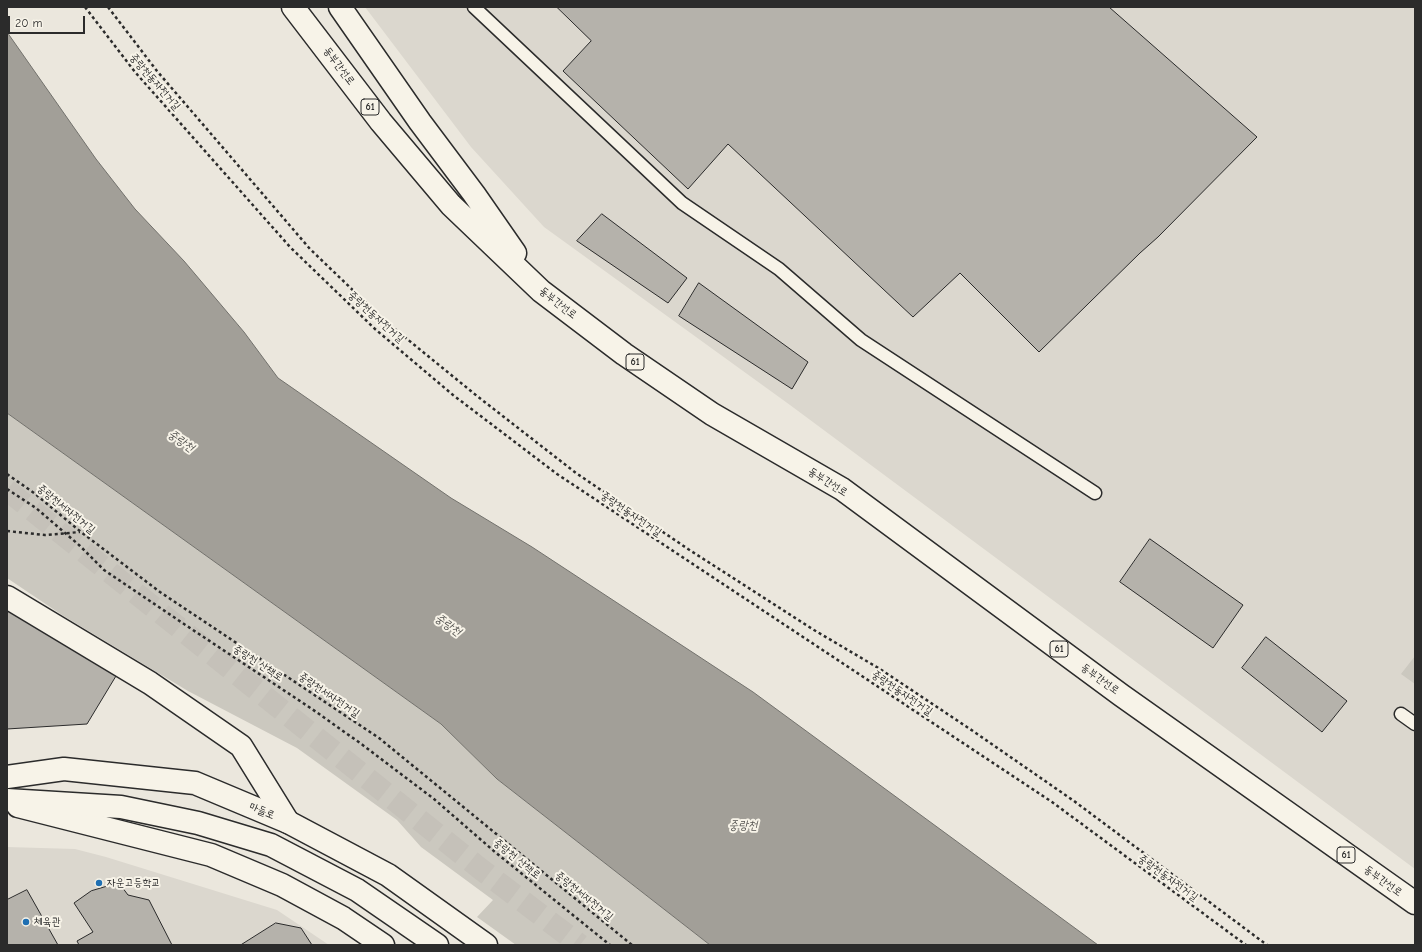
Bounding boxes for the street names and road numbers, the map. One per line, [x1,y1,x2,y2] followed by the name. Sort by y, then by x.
[320,44,358,88] street label: 동부간선로
[127,51,183,113] street label: 중랑천동자전거길
[361,99,379,115] road number: 61
[536,284,580,322] street label: 동부간선로
[345,288,407,346] street label: 중랑천동자전거길
[626,354,644,370] road number: 61
[806,465,850,499] street label: 동부간선로
[34,482,98,536] street label: 중랑천서자전거길
[598,489,664,539] street label: 중랑천동자전거길
[1050,641,1068,657] road number: 61
[231,642,285,684] street label: 중랑천 산책로
[1078,661,1122,697] street label: 동부간선로
[869,668,935,718] street label: 중랑천동자전거길
[296,670,362,720] street label: 중랑천서자전거길
[247,800,277,822] street label: 마들로
[491,836,543,882] street label: 중랑천 산책로
[1337,847,1355,863] road number: 61
[1135,852,1201,904] street label: 중랑천동자전거길
[1361,863,1405,899] street label: 동부간선로
[552,869,616,923] street label: 중랑천서자전거길

